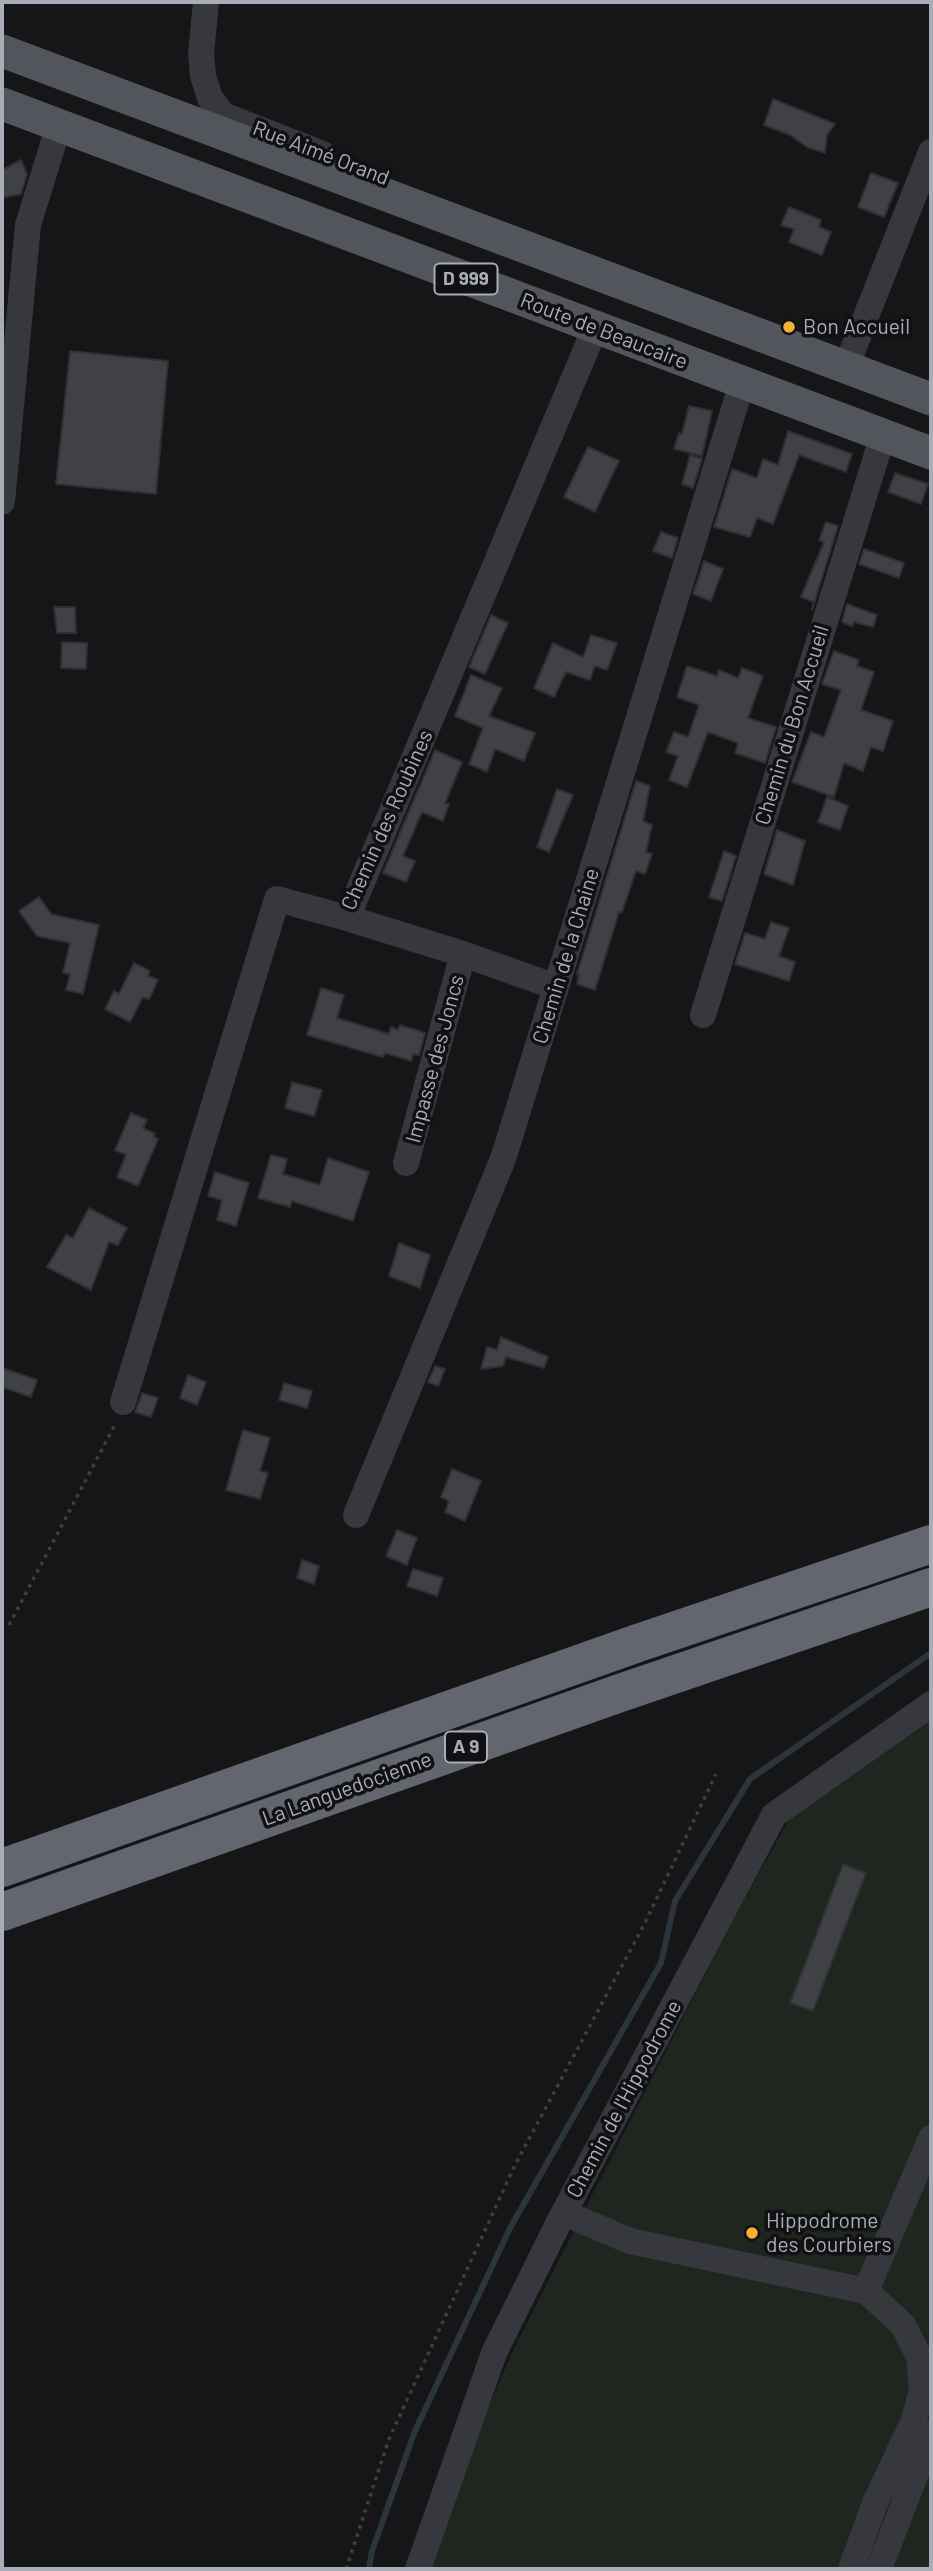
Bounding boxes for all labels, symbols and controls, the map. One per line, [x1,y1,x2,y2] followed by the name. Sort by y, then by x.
[249,115,393,191] street label: Rue Aimé Orand
[434,264,498,294] road number: D 999
[517,288,691,374] street label: Route de Beaucaire
[803,314,910,340] place label: Bon Accueil
[781,319,797,335] marker: Bon Accueil
[750,622,834,828] street label: Chemin du Bon Accueil
[336,726,438,914] street label: Chemin des Roubines
[527,865,605,1047] street label: Chemin de la Chaine
[400,972,470,1146] street label: Impasse des Joncs
[445,1732,487,1763] road number: A 9
[259,1747,435,1831] street label: La Languedocienne
[561,1996,687,2202] street label: Chemin de l'Hippodrome
[766,2208,892,2258] place label: Hippodrome des Courbiers
[744,2225,760,2241] marker: Hippodrome des Courbiers

